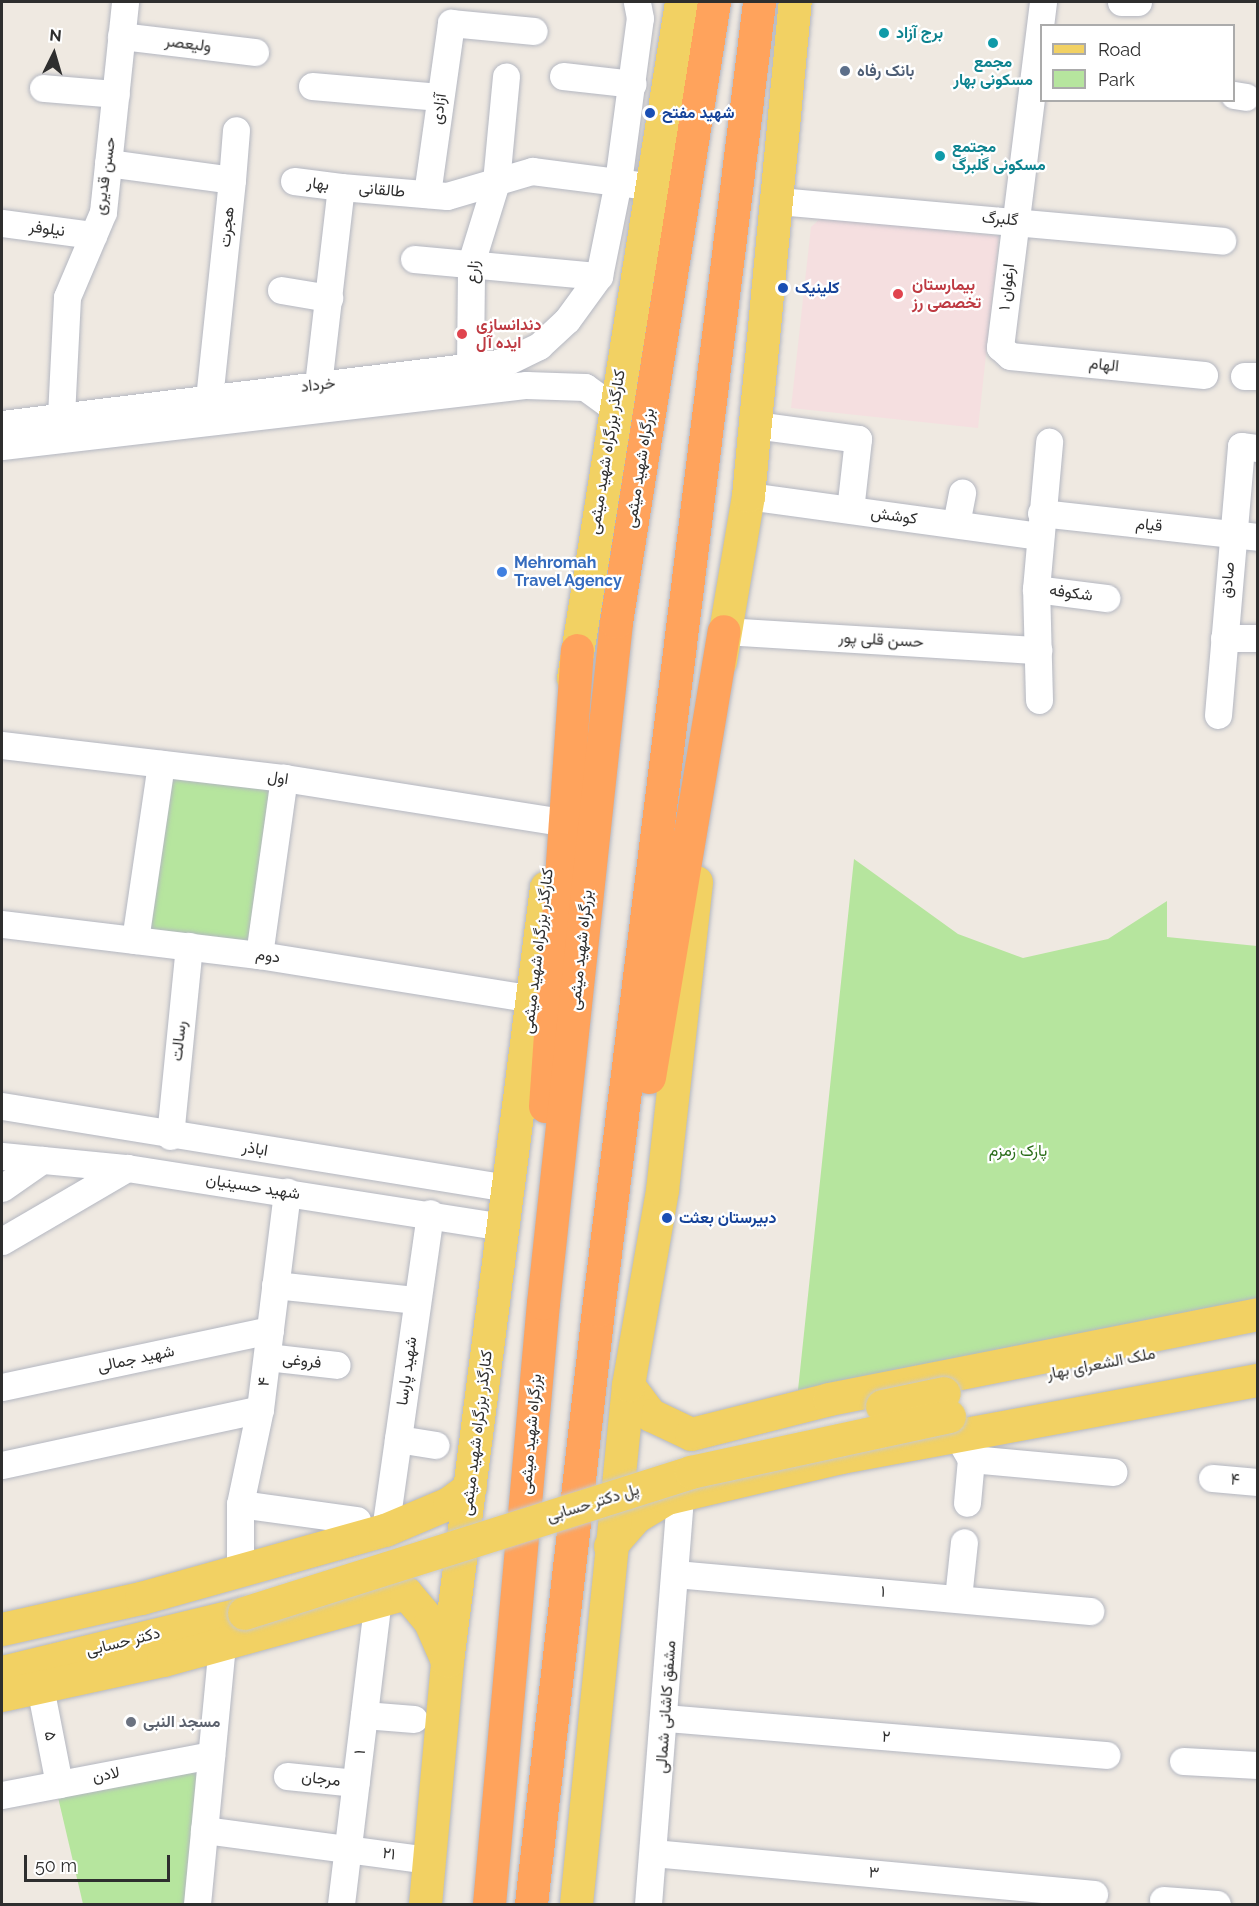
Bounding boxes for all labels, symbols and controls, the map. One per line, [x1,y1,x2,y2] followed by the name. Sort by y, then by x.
[896,23,943,43] place label: برج آزاد
[24,24,84,84] north arrow
[1040,24,1235,102] legend
[49,26,63,46] text: N
[877,26,891,40] marker: برج آزاد
[164,32,212,56] street label: ولیعصر
[986,36,1000,50] marker: مجمع مسکونی بهار
[1098,39,1141,60] text: Road
[953,52,1033,90] place label: مجمع مسکونی بهار
[857,61,914,81] place label: بانک رفاه
[838,64,852,78] marker: بانک رفاه
[1098,69,1135,90] text: Park
[427,92,451,126] street label: آزادی
[662,103,735,123] place label: شهید مفتح
[643,106,657,120] marker: شهید مفتح
[90,136,120,216] street label: حسن قدیری
[952,137,1046,175] place label: مجتمع مسکونی گلبرگ
[933,149,947,163] marker: مجتمع مسکونی گلبرگ
[306,173,330,195] street label: بهار
[358,178,406,202] street label: طالقانی
[215,206,239,248] street label: هجرت
[981,208,1019,230] street label: گلبرگ
[28,217,66,241] street label: نیلوفر
[462,259,484,285] street label: زارع
[995,263,1019,311] street label: ارغوان ۱
[912,275,981,313] place label: بیمارستان تخصصی رز
[795,278,840,298] place label: کلینیک
[776,281,790,295] marker: کلینیک
[889,285,907,303] marker: بیمارستان تخصصی رز
[476,315,541,353] place label: دندانسازی ایده آل
[453,325,471,343] marker: دندانسازی ایده آل
[1088,354,1120,376] street label: الهام
[584,368,630,536] street label: کنارگذر بزرگراه شهید میثمی
[300,373,336,397] street label: خرداد
[621,407,659,529] street label: بزرگراه شهید میثمی
[870,503,918,529] street label: کوشش
[1135,514,1163,536] street label: قیام
[514,553,623,591] place label: Mehromah Travel Agency
[1217,561,1239,599] street label: صادق
[495,565,509,579] marker: Mehromah Travel Agency
[1048,580,1094,606] street label: شکوفه
[838,628,924,652] street label: حسن قلی پور
[266,767,290,789] street label: اول
[518,867,558,1035] street label: کنارگذر بزرگراه شهید میثمی
[565,889,597,1011] street label: بزرگراه شهید میثمی
[255,945,281,967] street label: دوم
[167,1020,191,1062] street label: رسالت
[241,1138,269,1160] street label: اباذر
[989,1141,1047,1161] park label: پارک زمزم
[204,1170,302,1204] street label: شهید حسینیان
[679,1208,776,1228] place label: دبیرستان بعثت
[660,1211,674,1225] marker: دبیرستان بعثت
[393,1335,421,1407] street label: شهید پارسا
[96,1341,176,1377] street label: شهید جمالی
[1045,1344,1157,1384] street label: ملک الشعرای بهار
[281,1349,323,1373] street label: فروغی
[457,1349,497,1517] street label: کنارگذر بزرگراه شهید میثمی
[516,1373,546,1495] street label: بزرگراه شهید میثمی
[254,1376,274,1388] street label: ۴
[1230,1470,1240,1490] street label: ۴
[544,1480,642,1526] street label: پل دکتر حسابی
[880,1582,886,1602] street label: ۱
[84,1624,162,1660] street label: دکتر حسابی
[652,1640,680,1774] street label: مشفق کاشانی شمالی
[143,1712,221,1732] place label: مسجد النبی
[124,1715,138,1729] marker: مسجد النبی
[881,1727,891,1747] street label: ۲
[40,1730,60,1742] street label: ۵
[350,1749,370,1755] street label: ۱
[91,1763,121,1787] street label: لادن
[301,1767,341,1791] street label: مرجان
[27,1843,172,1881] scale bar
[381,1844,397,1864] street label: ۲۱
[35,1855,77,1876] text: 50 m
[868,1863,880,1883] street label: ۳

